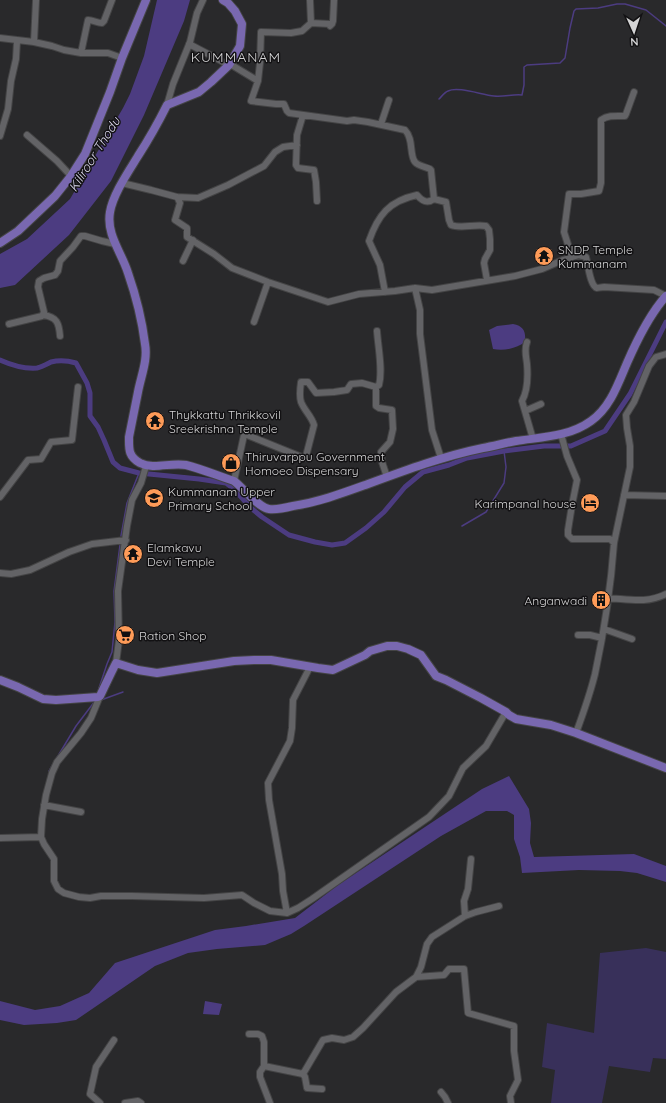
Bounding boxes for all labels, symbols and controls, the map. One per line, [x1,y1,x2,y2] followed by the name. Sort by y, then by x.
[614,12,654,52] north arrow
[630,35,639,49] text: N
[191,48,281,66] district label: KUMMANAM
[65,113,124,194] water label: Kiliroor Thodu
[558,242,633,271] place label: SNDP Temple Kummanam
[533,245,555,267] temple icon: SNDP Temple Kummanam
[169,407,281,436] place label: Thykkattu Thrikkovil Sreekrishna Temple
[144,410,166,432] temple icon: Thykkattu Thrikkovil Sreekrishna Temple
[245,449,385,478] place label: Thiruvarppu Government Homoeo Dispensary
[220,452,242,474] shop icon: Thiruvarppu Government Homoeo Dispensary
[168,484,275,513] place label: Kummanam Upper Primary School
[143,487,165,509] school or university icon: Kummanam Upper Primary School
[579,492,601,514] hotel icon: Karimpanal house
[474,496,576,511] place label: Karimpanal house
[147,540,215,569] place label: Elamkavu Devi Temple
[122,543,144,565] temple icon: Elamkavu Devi Temple
[590,589,612,611] building icon: Anganwadi
[524,593,587,608] place label: Anganwadi
[114,624,136,646] supermarket icon: Ration Shop
[139,628,207,643] place label: Ration Shop

